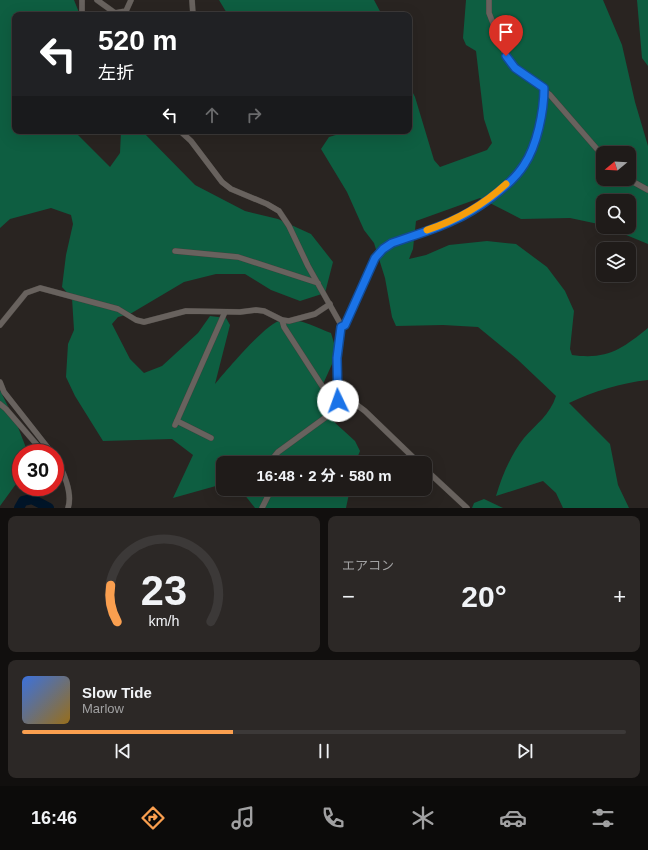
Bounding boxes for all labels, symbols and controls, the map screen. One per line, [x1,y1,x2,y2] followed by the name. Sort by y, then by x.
[489,15,523,56] pin
[495,21,517,43] icon: arrive
[98,25,177,56] text: 520 m
[32,28,84,80] icon: left
[98,63,134,83] text: 左折
[159,104,181,126] icon: left
[201,104,223,126] icon: ahead
[243,104,265,126] icon: right
[596,146,636,186] north arrow
[596,146,636,282] map controls
[596,194,636,234] button: search
[596,242,636,282] button: layers
[317,380,359,422] position arrow
[12,444,64,496] speed limit sign: 30
[256,467,392,484] text: 16:48 · 2 分 · 580 m
[342,558,394,573] text: エアコン
[141,567,187,614] text: 23
[461,580,507,613] text: 20°
[342,584,355,609] text: −
[613,584,626,609] text: +
[149,613,180,629] text: km/h
[82,684,152,701] text: Slow Tide
[82,701,124,716] text: Marlow
[112,740,134,762] icon: previous
[313,740,335,762] icon: pause
[514,740,536,762] icon: next
[139,804,167,832] icon: directions
[229,804,257,832] icon: music
[319,804,347,832] icon: phone
[409,804,437,832] icon: climate
[499,804,527,832] icon: car
[589,804,617,832] icon: filters
[31,808,77,828] text: 16:46

